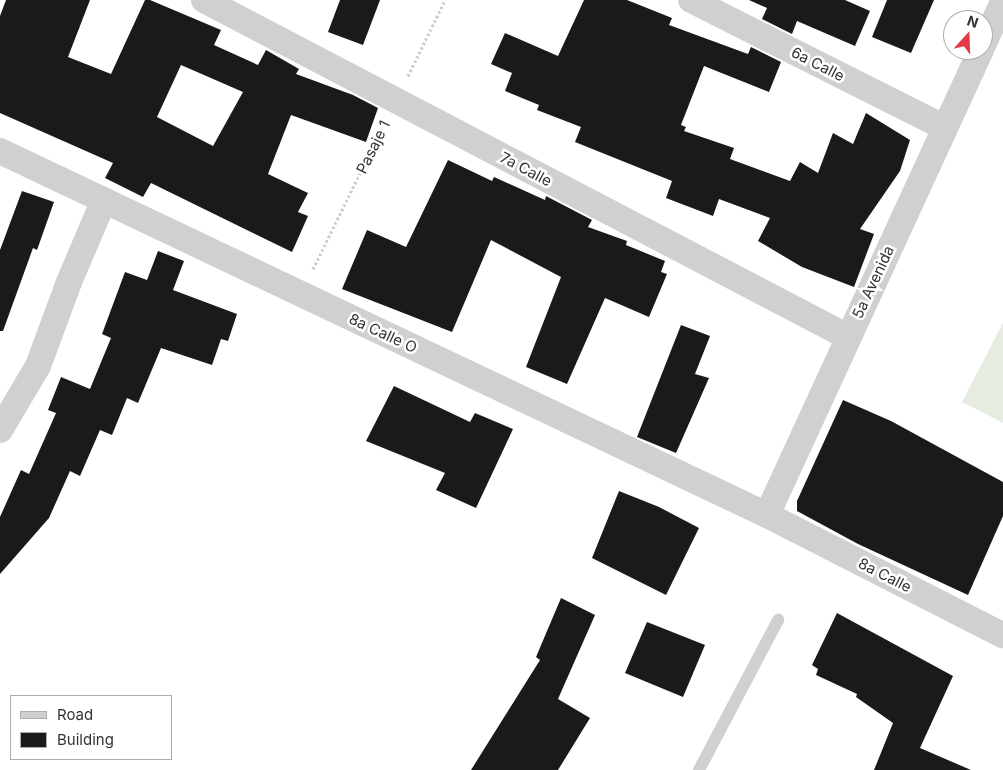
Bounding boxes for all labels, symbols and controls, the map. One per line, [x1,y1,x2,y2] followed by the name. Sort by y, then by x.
[943,10,993,60] north arrow
[965,12,981,31] text: N
[788,43,848,85] street label: 6a Calle
[352,117,394,177] street label: Pasaje 1
[497,148,555,190] street label: 7a Calle
[848,243,898,321] street label: 5a Avenida
[346,309,420,357] street label: 8a Calle O
[855,554,915,596] street label: 8a Calle
[10,695,172,760] legend
[57,705,93,724] text: Road
[57,730,114,749] text: Building

